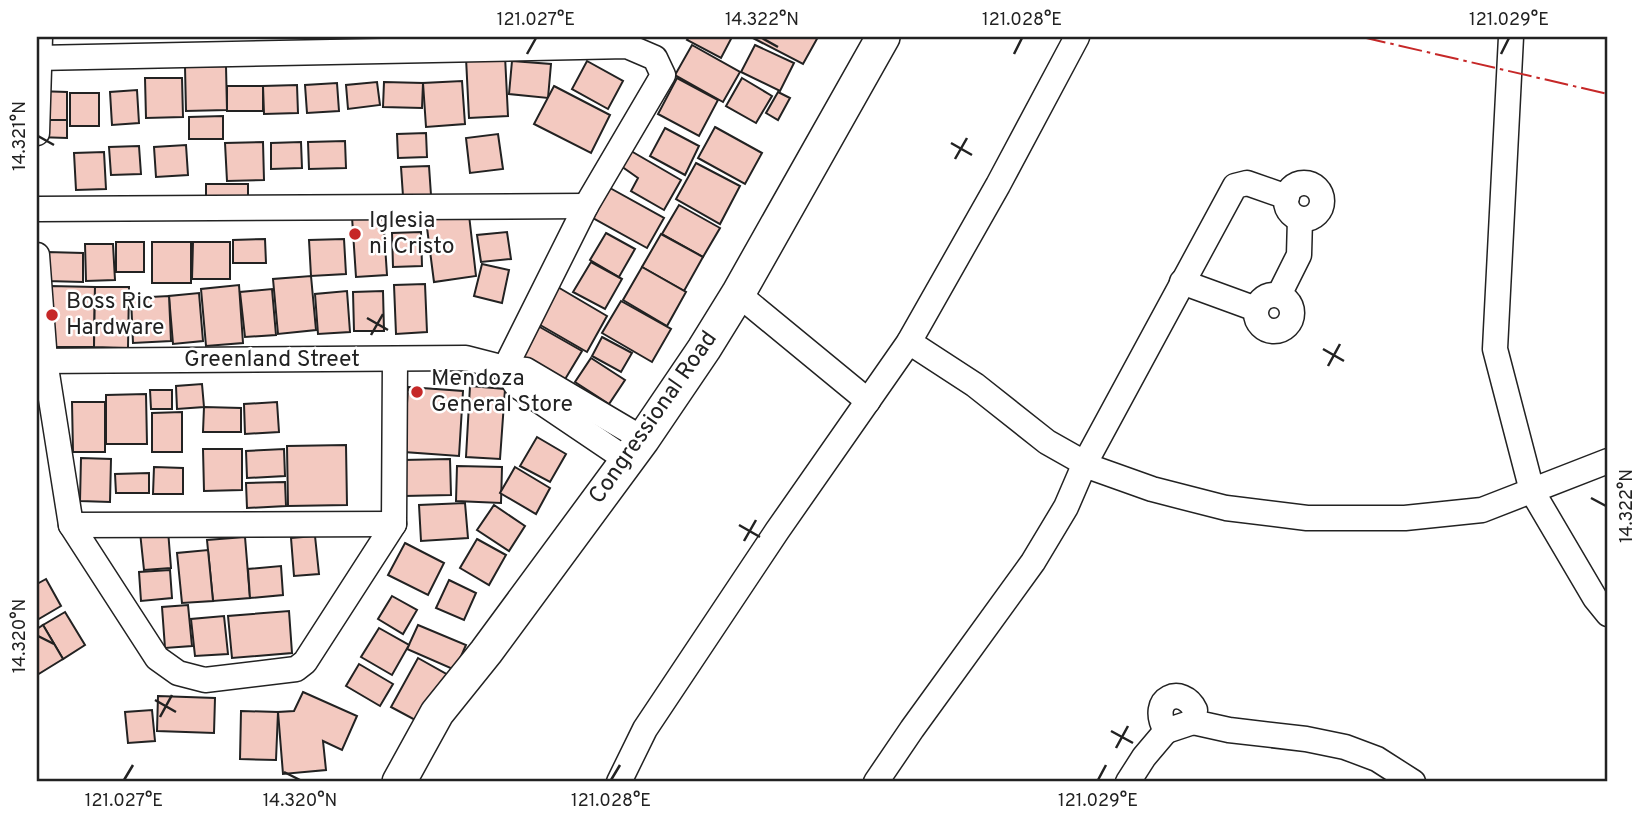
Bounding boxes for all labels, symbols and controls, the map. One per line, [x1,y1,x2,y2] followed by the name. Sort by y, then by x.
[497,9,575,32] text: 121.027°E
[725,9,799,32] text: 14.322°N
[982,9,1062,32] text: 121.028°E
[1469,9,1549,32] text: 121.029°E
[9,101,32,171] text: 14.321°N
[369,207,455,262] place label: Iglesia ni Cristo
[347,226,363,242] marker: Iglesia ni Cristo
[66,288,164,343] place label: Boss Ric Hardware
[44,307,60,323] marker: Boss Ric Hardware
[583,326,725,510] street label: Congressional Road
[184,346,360,375] street label: Greenland Street
[431,365,573,420] place label: Mendoza General Store
[409,384,425,400] marker: Mendoza General Store
[1616,469,1639,543] text: 14.322°N
[9,599,32,673] text: 14.320°N
[85,790,163,813] text: 121.027°E
[263,790,337,813] text: 14.320°N
[571,790,651,813] text: 121.028°E
[1058,790,1138,813] text: 121.029°E

